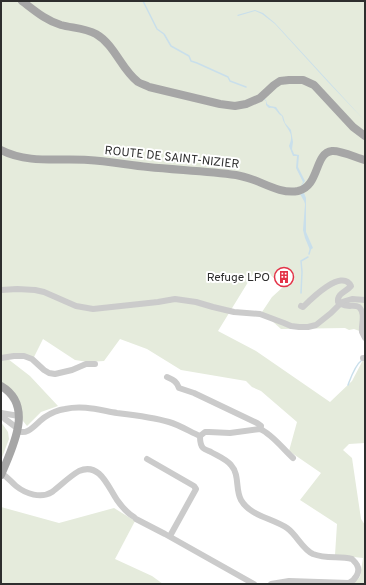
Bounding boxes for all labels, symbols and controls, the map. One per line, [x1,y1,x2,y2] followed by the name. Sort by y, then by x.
[104,143,240,173] street label: ROUTE DE SAINT-NIZIER
[273,266,295,288] building icon: Refuge LPO
[207,270,270,286] place label: Refuge LPO

